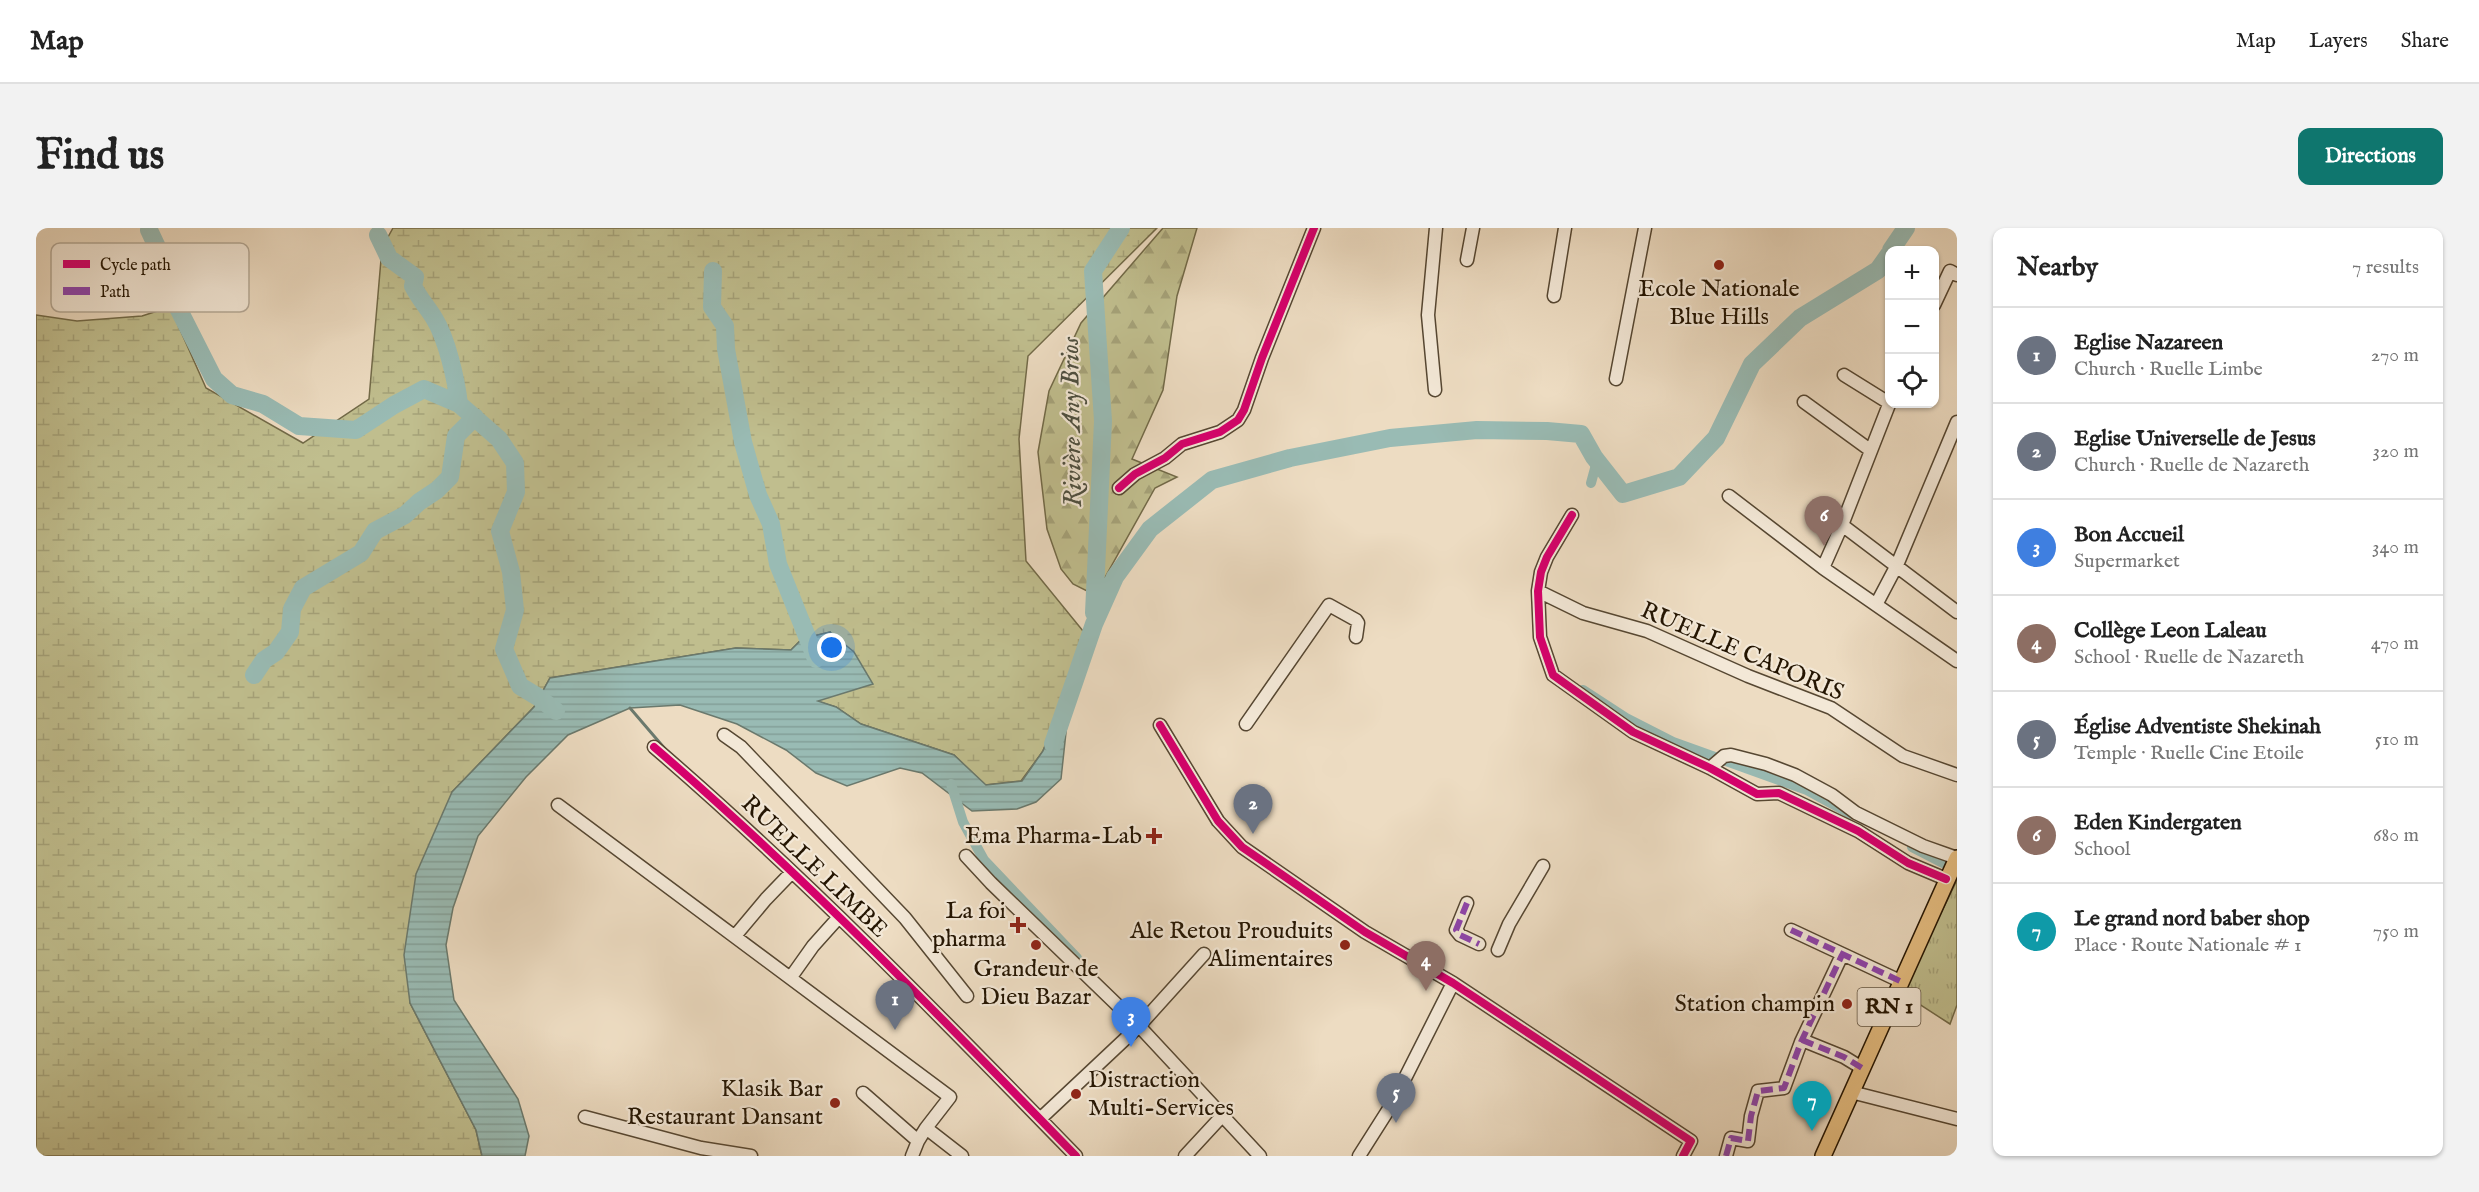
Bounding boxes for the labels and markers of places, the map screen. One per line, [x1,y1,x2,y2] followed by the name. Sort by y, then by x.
[1712,258,1726,272] marker: Ecole Nationale Blue Hills
[1639,274,1799,333] place label: Ecole Nationale Blue Hills
[1804,496,1844,546] pin: 6
[1234,784,1272,834] pin: 2
[965,821,1142,852] place label: Ema Pharma-Lab
[1147,829,1161,843] marker: Ema Pharma-Lab
[932,896,1007,955] place label: La foi pharma
[1129,916,1333,975] place label: Ale Retou Prouduits Alimentaires
[1011,918,1025,932] marker: La foi pharma
[1029,938,1043,952] marker: Grandeur de Dieu Bazar
[1338,938,1352,952] marker: Ale Retou Prouduits Alimentaires
[1406,942,1446,991] pin: 4
[973,954,1099,1013] place label: Grandeur de Dieu Bazar
[876,980,914,1030] pin: 1
[1675,989,1835,1020] place label: Station champin
[1840,997,1854,1011] marker: Station champin
[1112,998,1150,1047] pin: 3
[1088,1065,1234,1124] place label: Distraction Multi-Services
[627,1074,823,1133] place label: Klasik Bar Restaurant Dansant
[1376,1074,1416,1123] pin: 5
[1792,1082,1832,1131] pin: 7
[1069,1087,1083,1101] marker: Distraction Multi-Services
[828,1096,842,1110] marker: Klasik Bar Restaurant Dansant

